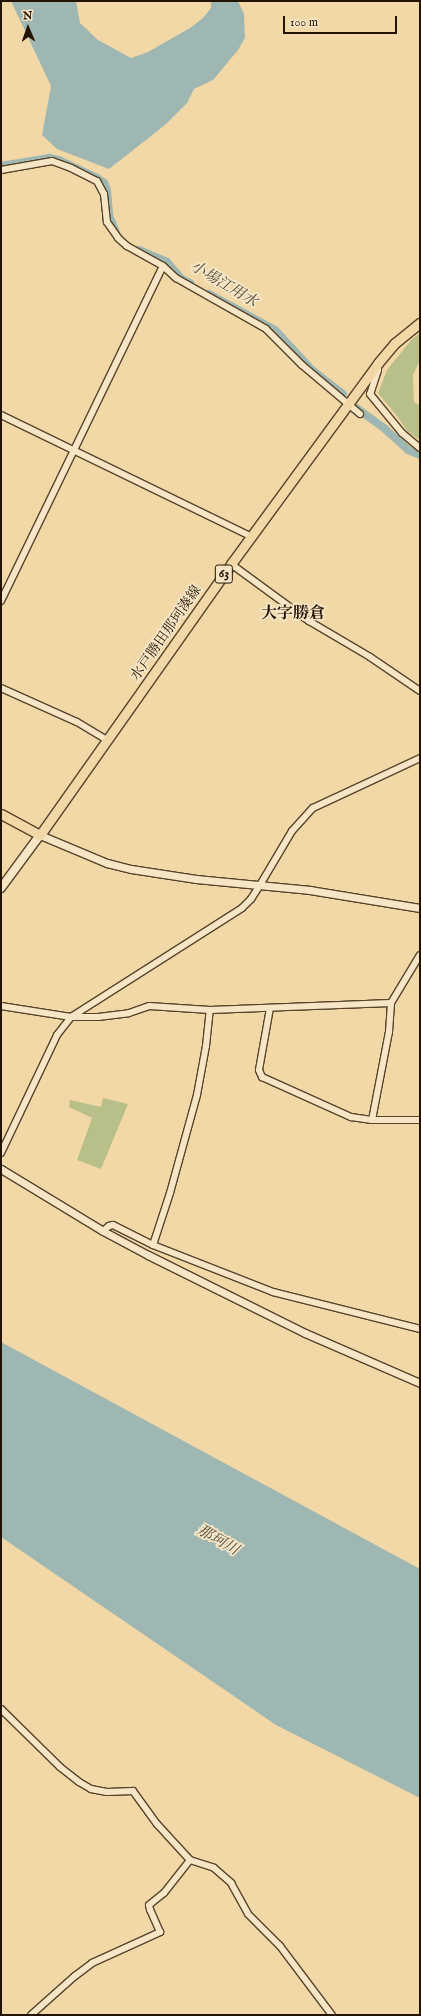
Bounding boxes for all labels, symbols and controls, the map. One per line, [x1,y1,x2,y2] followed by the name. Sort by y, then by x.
[8,8,48,48] north arrow
[285,8,399,34] scale bar
[23,9,33,23] text: N
[290,15,318,30] text: 100 m
[187,257,261,311] water label: 小場江用水
[214,563,234,585] road number: 63
[127,582,205,684] street label: 水戸勝田那珂湊線
[261,604,325,624] district label: 大字勝倉
[194,1521,242,1559] water label: 那珂川

